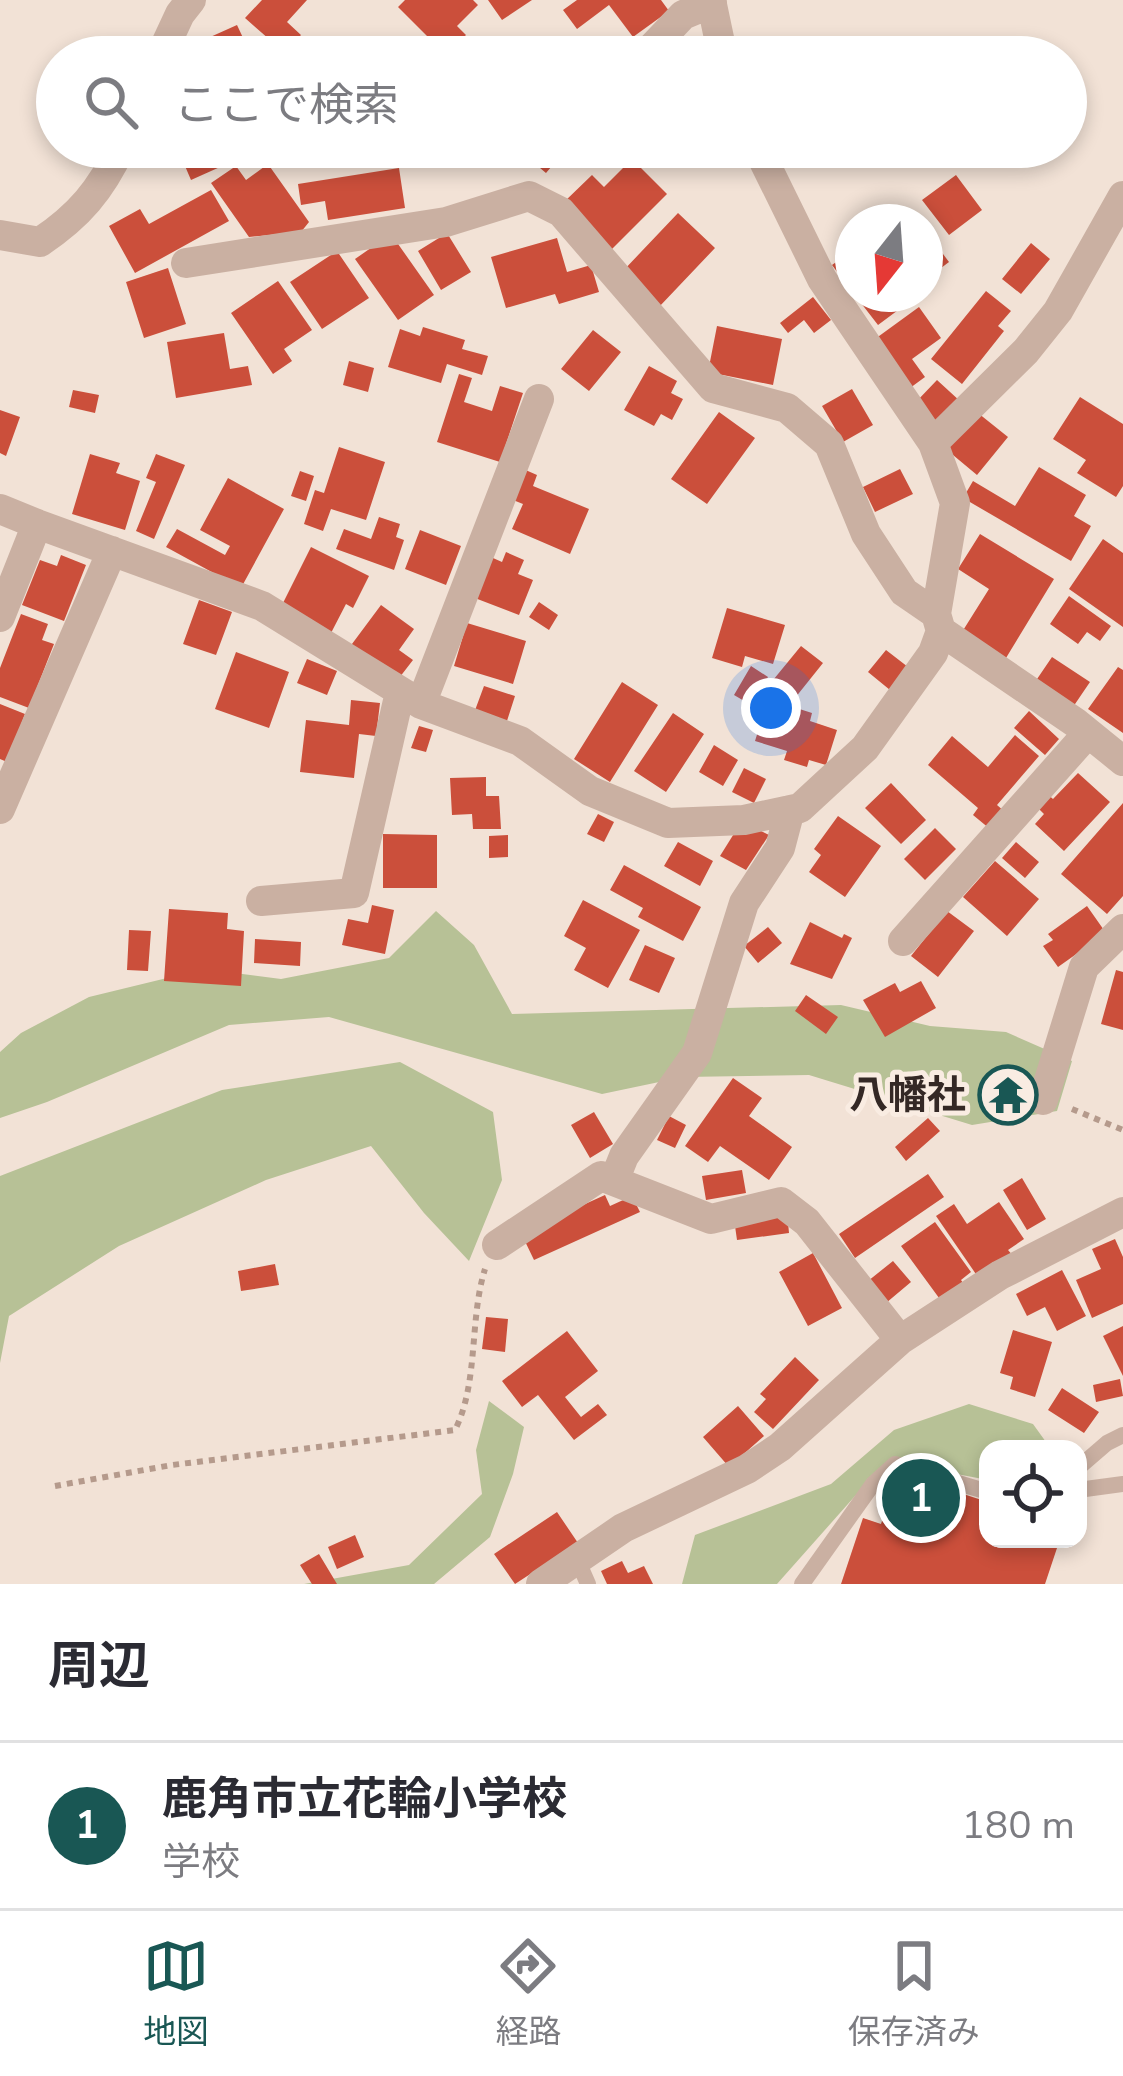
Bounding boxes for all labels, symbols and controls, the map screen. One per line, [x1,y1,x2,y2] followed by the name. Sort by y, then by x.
[36,36,1087,168] search box
[78,69,144,135] icon: search
[174,75,399,136] text: ここで検索
[835,204,943,312] north arrow
[741,678,801,738] your location
[977,1064,1039,1126] temple icon: 八幡社
[849,1069,966,1122] place label: 八幡社
[979,1440,1087,1548] map controls
[979,1440,1087,1548] button: locate
[882,1453,960,1543] pin: 1
[48,1631,150,1701] text: 周辺
[162,1769,567,1830] text: 鹿角市立花輪小学校
[75,1799,99,1852] text: 1
[961,1799,1075,1852] text: 180 m
[162,1836,240,1889] text: 学校
[143,1933,209,2055] tab: 地図
[495,1933,561,2055] tab: 経路
[848,1933,980,2055] tab: 保存済み

